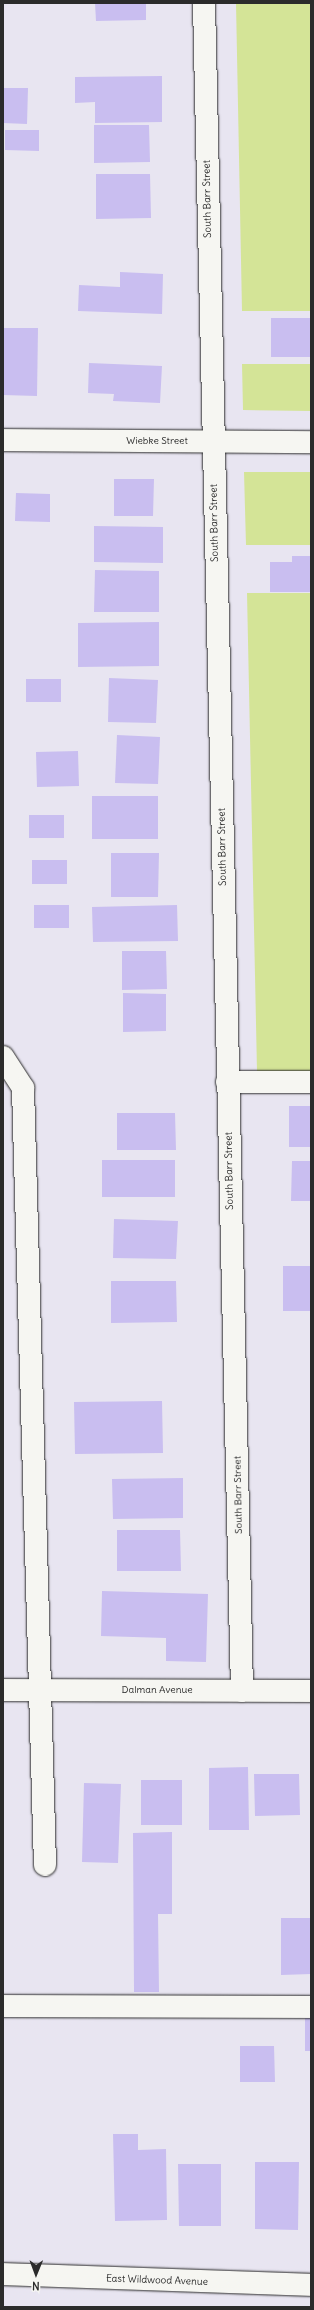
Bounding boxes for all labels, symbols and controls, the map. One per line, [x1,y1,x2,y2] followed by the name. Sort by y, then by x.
[200,160,214,238] street label: South Barr Street
[126,435,188,447] street label: Wiebke Street
[207,484,221,562] street label: South Barr Street
[215,808,229,886] street label: South Barr Street
[222,1132,236,1210] street label: South Barr Street
[231,1456,245,1534] street label: South Barr Street
[121,1684,193,1696] street label: Dalman Avenue
[16,2254,56,2294] north arrow
[106,2272,208,2288] street label: East Wildwood Avenue
[32,2279,40,2293] text: N

